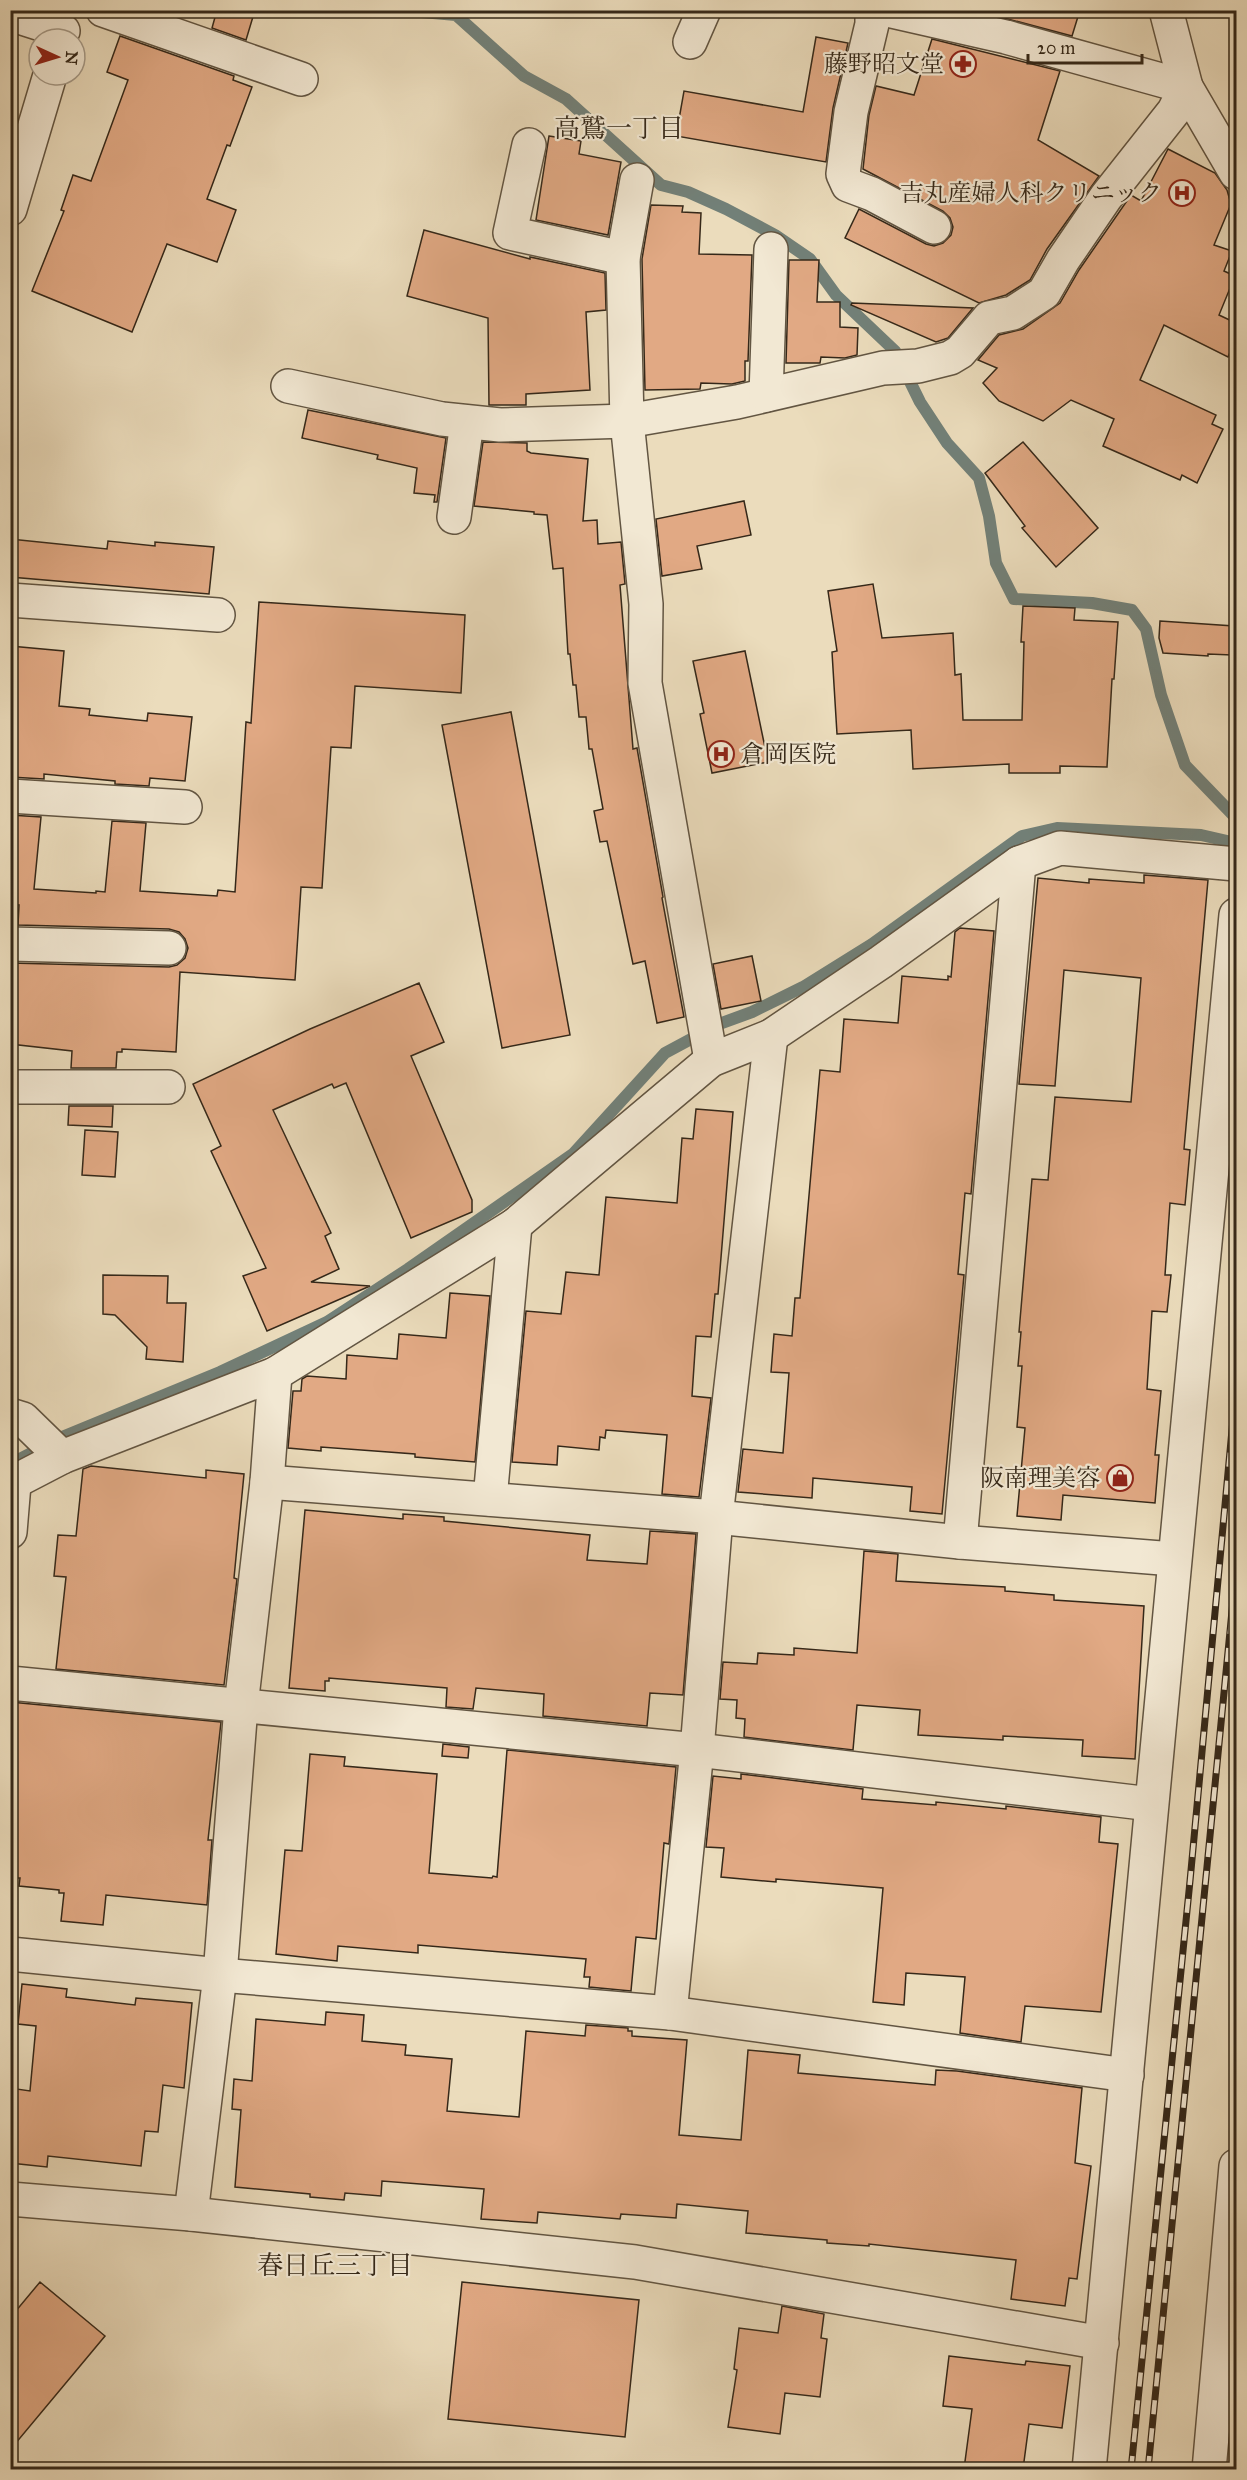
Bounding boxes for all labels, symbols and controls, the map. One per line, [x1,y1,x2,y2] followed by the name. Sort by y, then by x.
[27,27,87,87] north arrow
[1028,27,1142,65] scale bar
[1037,37,1075,59] text: 20 m
[824,49,944,79] place label: 藤野昭文堂
[948,49,978,79] pharmacy icon: 藤野昭文堂
[61,51,81,66] text: N
[554,112,684,144] district label: 高鷲一丁目
[899,178,1162,208] place label: 吉丸産婦人科クリニック
[1167,178,1197,208] hospital icon: 吉丸産婦人科クリニック
[706,739,736,769] hospital icon: 倉岡医院
[740,739,836,769] place label: 倉岡医院
[980,1463,1100,1493] place label: 阪南理美容
[1105,1463,1135,1493] shop icon: 阪南理美容
[257,2249,413,2281] district label: 春日丘三丁目

